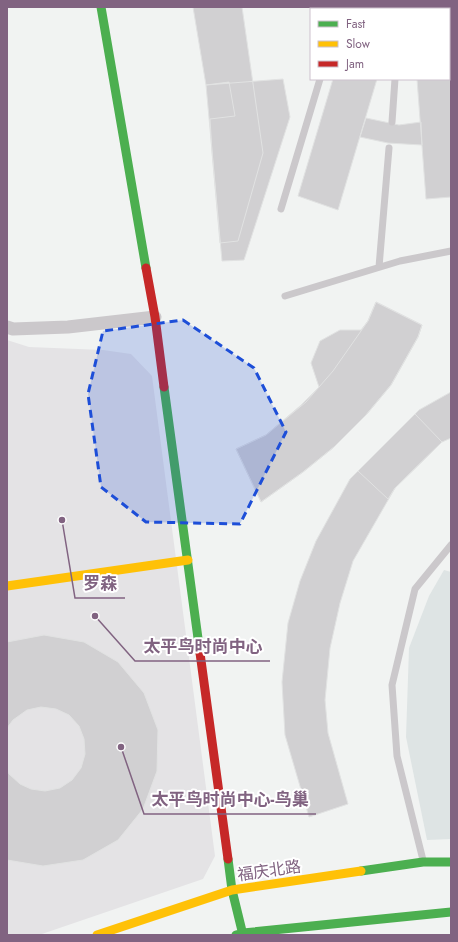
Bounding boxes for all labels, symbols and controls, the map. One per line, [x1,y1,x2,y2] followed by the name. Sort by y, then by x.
[310,8,450,80] legend
[346,15,365,33] text: Fast
[346,35,371,53] text: Slow
[344,55,364,73] text: Jam
[75,569,125,598] callout: 罗森
[83,571,117,595] text: 罗森
[135,632,270,661] callout: 太平鸟时尚中心
[144,634,263,658] text: 太平鸟时尚中心
[144,785,316,814] callout: 太平鸟时尚中心-鸟巢
[152,787,308,811] text: 太平鸟时尚中心-鸟巢
[236,855,302,886] street label: 福庆北路

